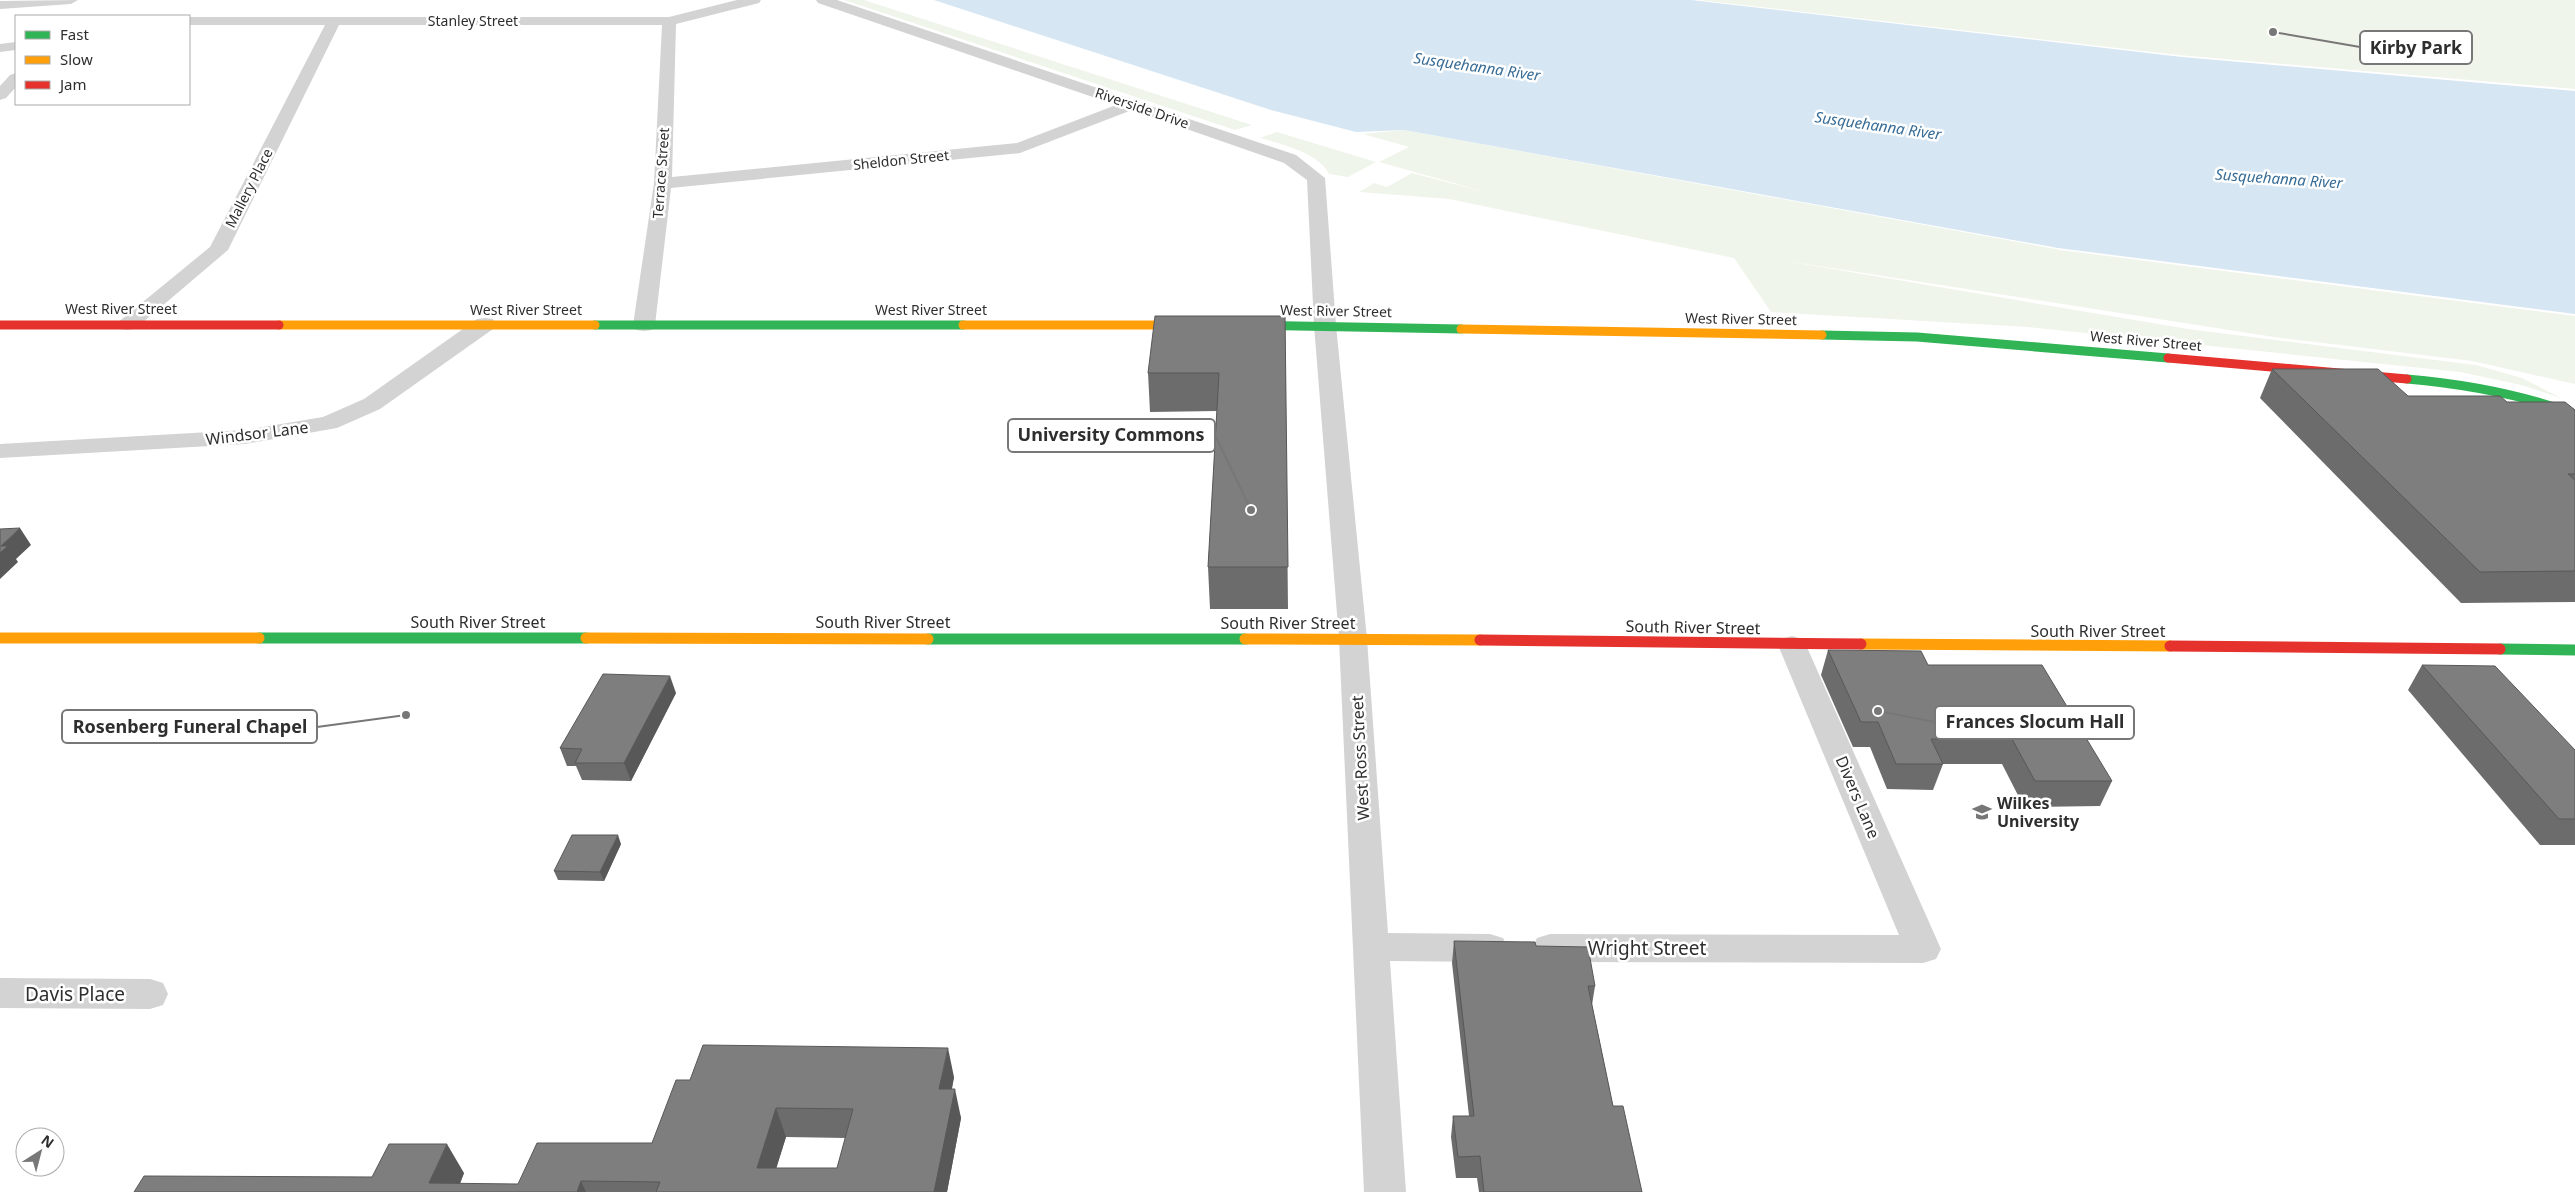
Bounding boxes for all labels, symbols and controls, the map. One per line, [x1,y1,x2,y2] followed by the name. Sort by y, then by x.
[428,11,518,30] street label: Stanley Street
[15,15,190,105] legend
[60,24,89,44] text: Fast
[2360,31,2472,64] callout: Kirby Park
[2370,35,2463,59] text: Kirby Park
[1413,47,1543,85] water label: Susquehanna River
[60,49,93,69] text: Slow
[58,74,87,94] text: Jam
[1093,83,1192,133] street label: Riverside Drive
[1814,106,1944,144] water label: Susquehanna River
[648,127,673,219] street label: Terrace Street
[220,145,277,231] street label: Mallery Place
[852,145,950,174] street label: Sheldon Street
[2215,164,2344,192] water label: Susquehanna River
[65,299,177,318] street label: West River Street
[470,300,582,319] street label: West River Street
[875,300,987,319] street label: West River Street
[1280,300,1392,321] street label: West River Street
[1685,308,1797,329] street label: West River Street
[2089,326,2203,355] street label: West River Street
[204,416,310,450] street label: Windsor Lane
[1008,419,1215,452] callout: University Commons
[1018,422,1204,446] text: University Commons
[411,611,546,633] street label: South River Street
[816,611,951,633] street label: South River Street
[1221,612,1356,634] street label: South River Street
[1625,615,1761,639] street label: South River Street
[2031,620,2166,642] street label: South River Street
[1346,695,1374,821] street label: West Ross Street
[1935,706,2134,739] callout: Frances Slocum Hall
[1946,709,2124,733] text: Frances Slocum Hall
[62,710,317,743] callout: Rosenberg Funeral Chapel
[73,714,307,738] text: Rosenberg Funeral Chapel
[1831,752,1885,842] street label: Divers Lane
[1997,792,2080,832] place label: Wilkes University
[1971,801,1993,823] school or university icon: Wilkes University
[1588,935,1706,961] street label: Wright Street
[25,981,125,1007] street label: Davis Place
[15,1127,65,1177] north arrow
[38,1130,58,1152] text: N

